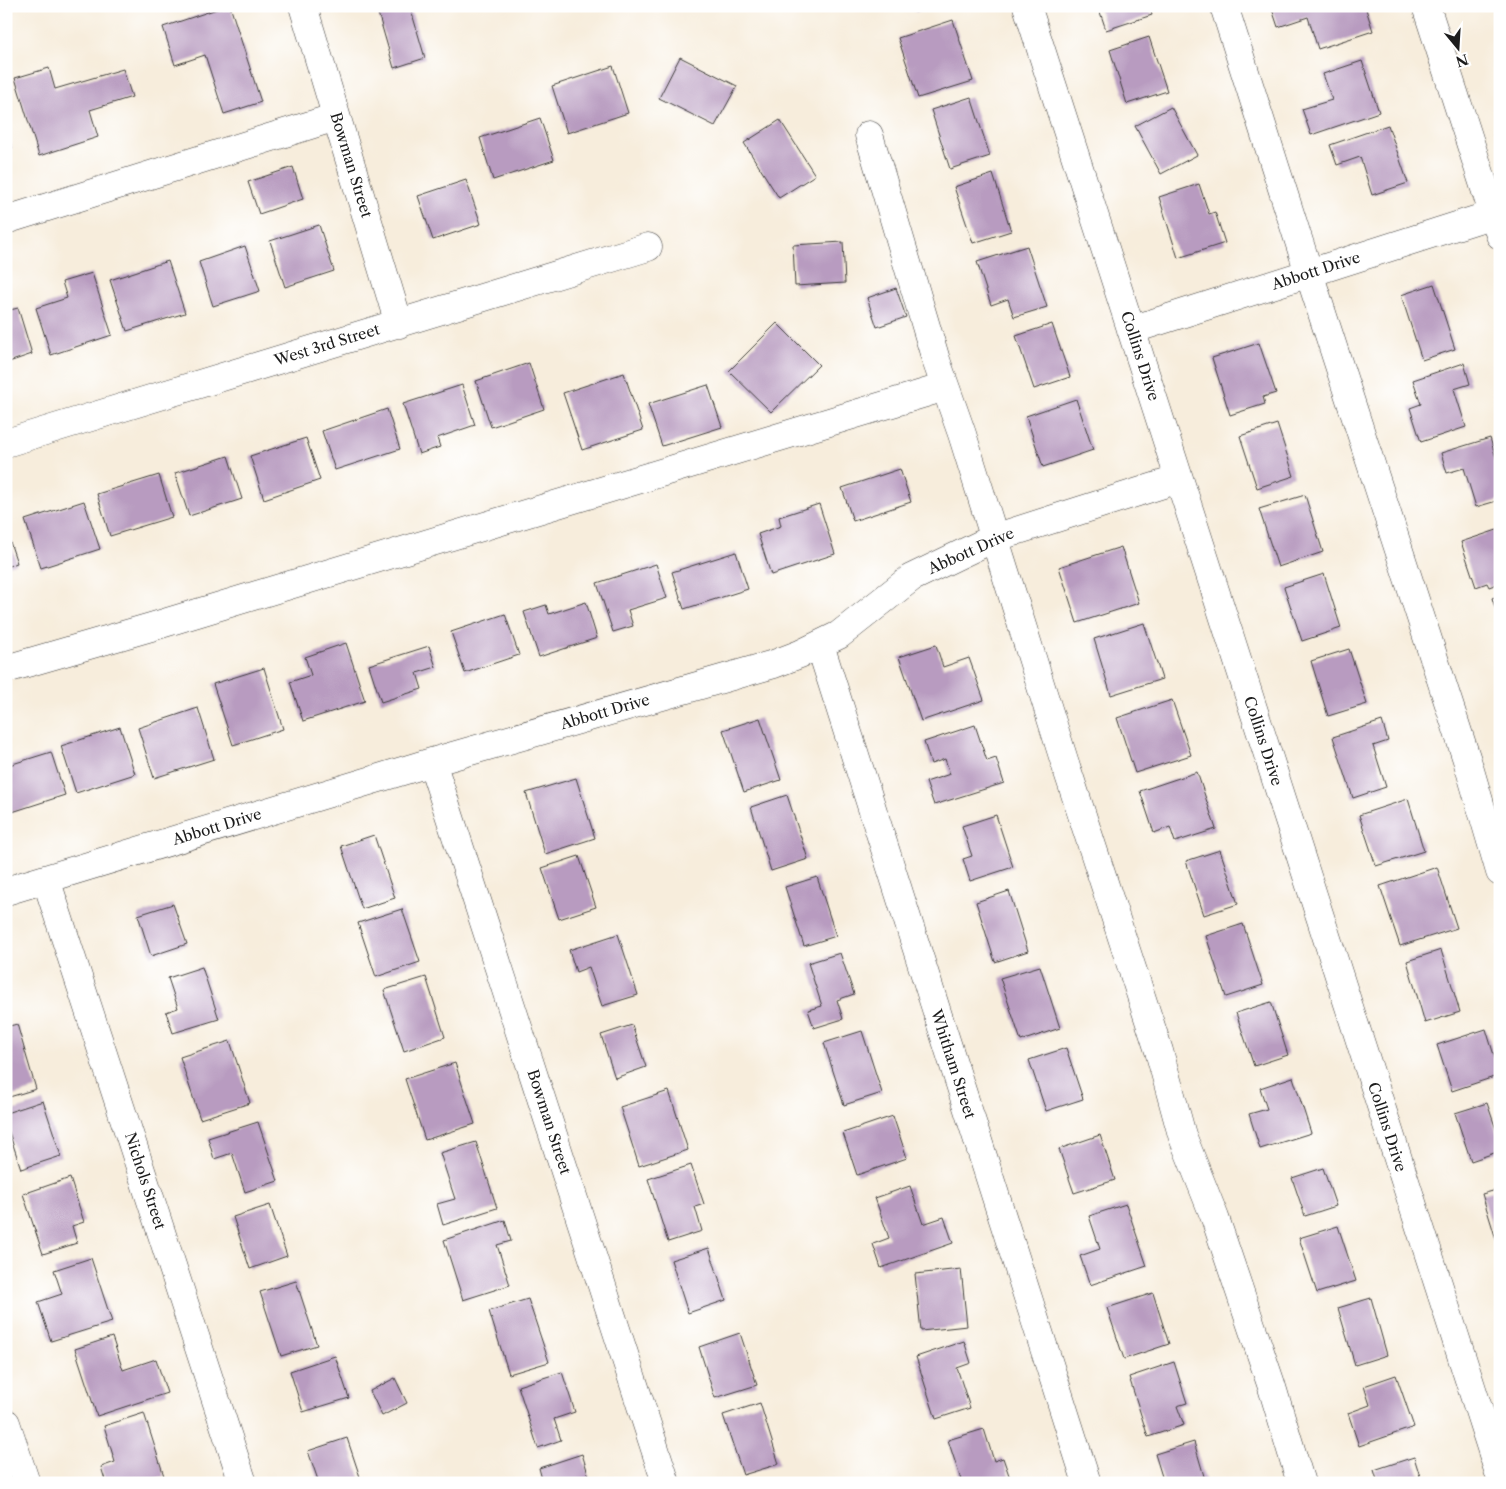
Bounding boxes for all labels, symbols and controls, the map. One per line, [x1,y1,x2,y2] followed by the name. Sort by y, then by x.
[1434,22,1484,72] north arrow
[1453,50,1471,71] text: N
[326,110,377,221] street label: Bowman Street
[1268,247,1363,294] street label: Abbott Drive
[1117,309,1164,403] street label: Collins Drive
[271,319,383,370] street label: West 3rd Street
[924,523,1017,578] street label: Abbott Drive
[557,690,652,734] street label: Abbott Drive
[1240,694,1287,788] street label: Collins Drive
[169,804,264,849] street label: Abbott Drive
[927,1006,980,1122] street label: Whitham Street
[524,1067,576,1177] street label: Bowman Street
[1364,1080,1411,1174] street label: Collins Drive
[121,1130,170,1232] street label: Nichols Street

